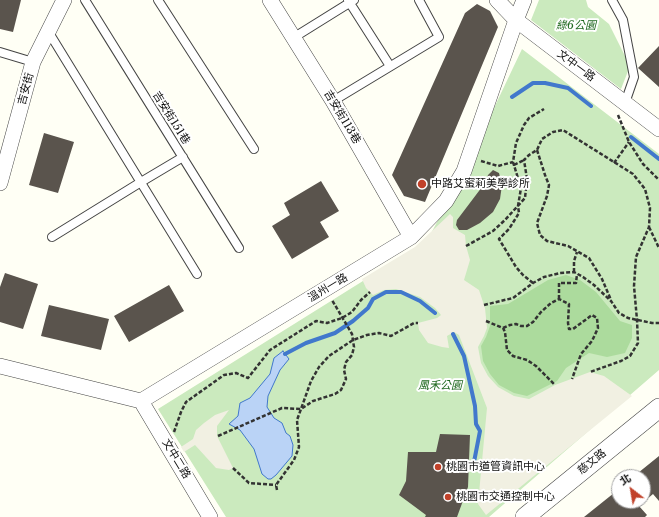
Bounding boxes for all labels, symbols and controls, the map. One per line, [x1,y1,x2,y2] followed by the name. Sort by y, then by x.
[556,19,596,33] park label: 綠6公園
[554,47,598,85] street label: 文中一路
[15,71,37,107] street label: 吉安街
[321,88,363,146] street label: 吉安街113巷
[149,89,193,147] street label: 吉安街151巷
[431,177,530,191] place label: 中路艾蜜莉美學診所
[416,178,428,190] marker: 中路艾蜜莉美學診所
[306,271,350,305] street label: 溫州一路
[418,379,462,393] park label: 風禾公園
[159,437,193,481] street label: 文中二路
[575,446,609,478] street label: 慈文路
[446,460,545,474] place label: 桃園市道管資訊中心
[433,462,443,472] marker: 桃園市道管資訊中心
[611,469,651,509] north arrow
[617,471,634,488] text: 北
[456,490,555,504] place label: 桃園市交通控制中心
[443,492,453,502] marker: 桃園市交通控制中心

